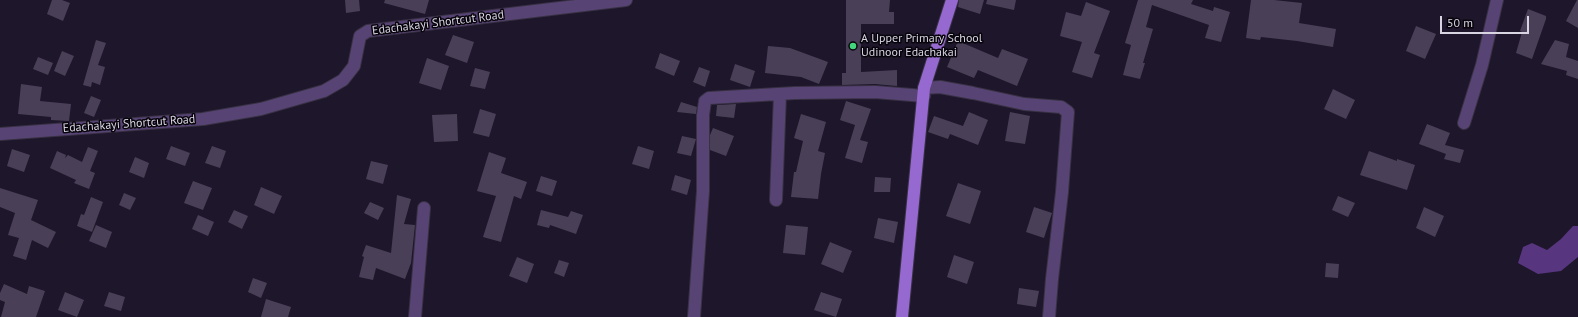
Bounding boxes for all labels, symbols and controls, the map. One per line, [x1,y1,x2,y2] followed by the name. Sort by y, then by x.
[371,8,505,38] street label: Edachakayi Shortcut Road
[1442,8,1531,34] scale bar
[1447,15,1473,30] text: 50 m
[861,32,982,60] place label: A Upper Primary School Udinoor Edachakai
[848,41,858,51] marker: A Upper Primary School Udinoor Edachakai
[62,112,196,136] street label: Edachakayi Shortcut Road

